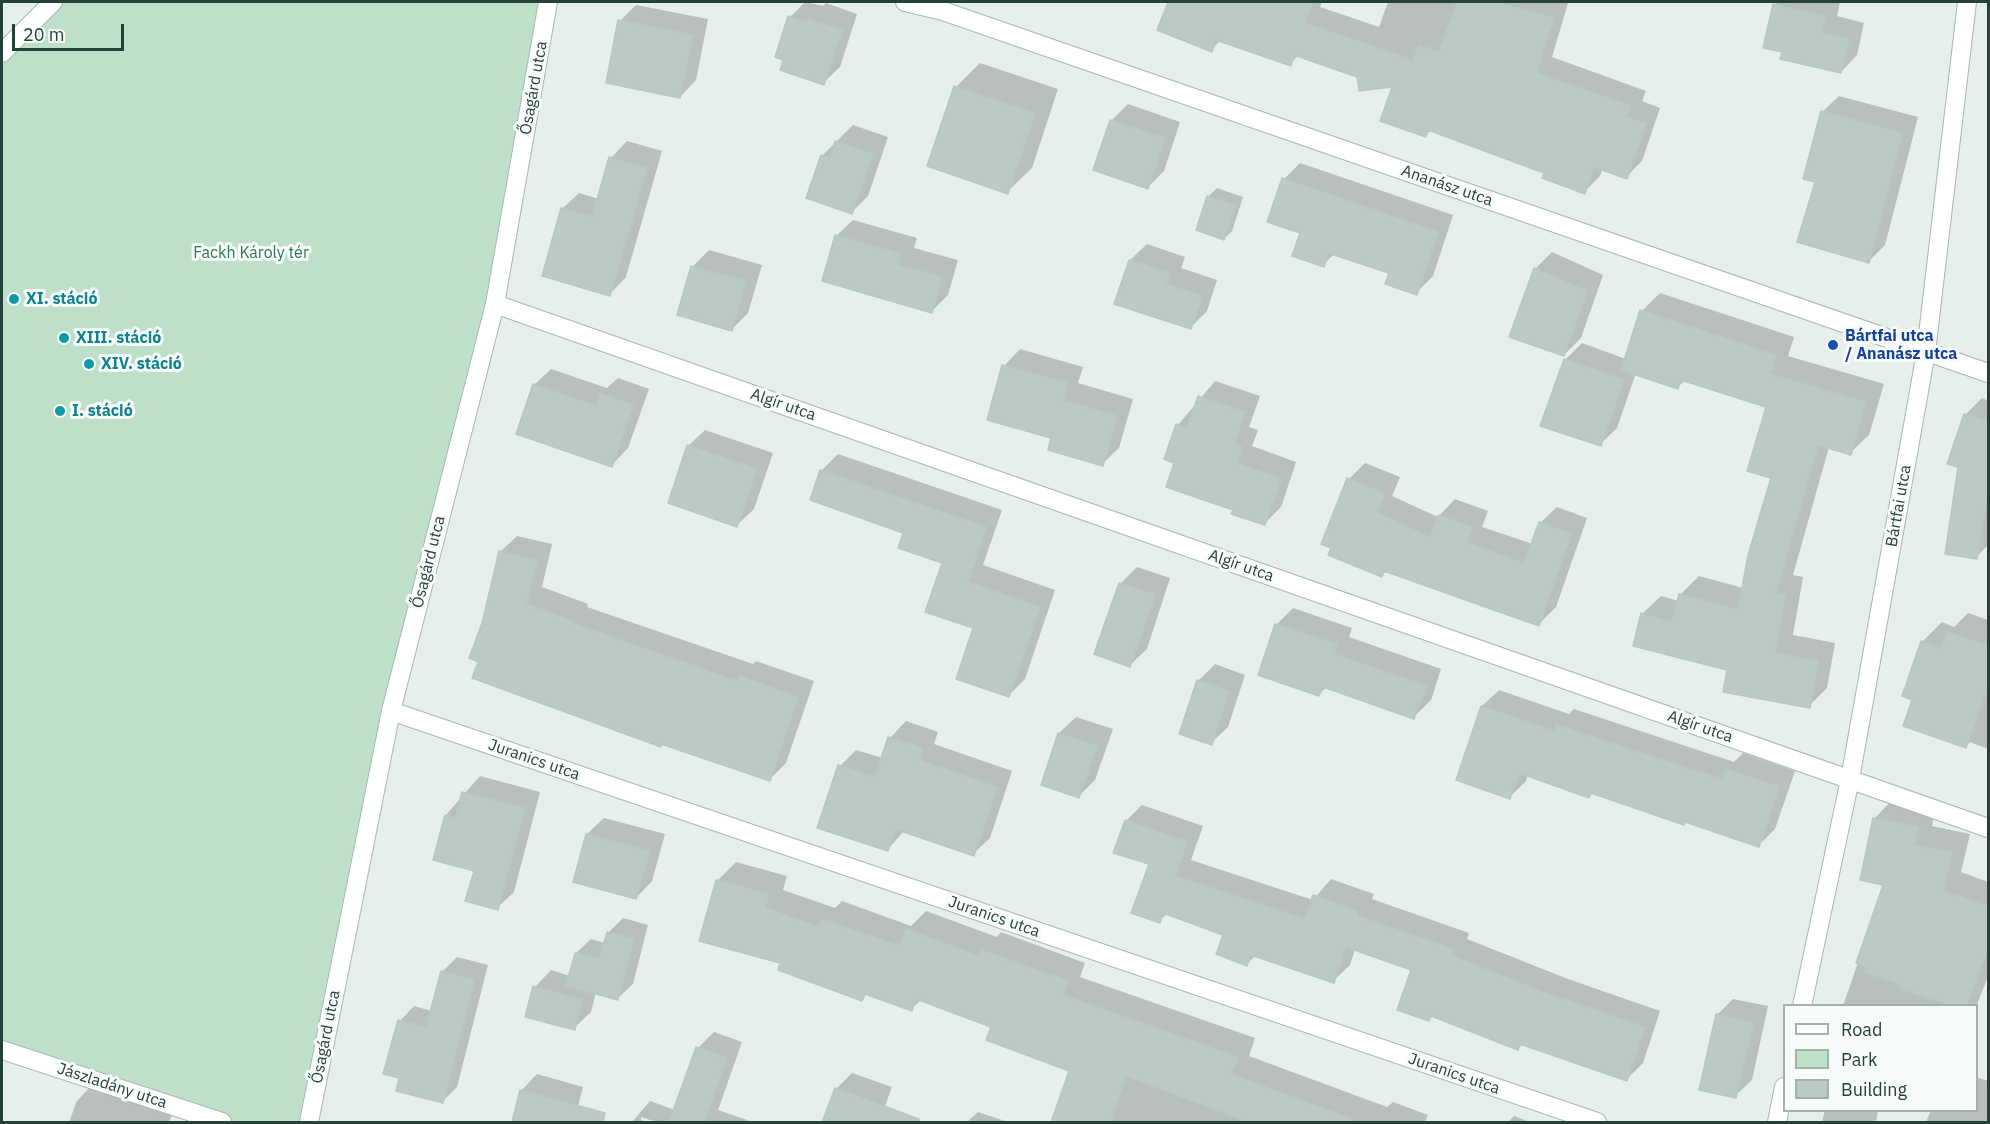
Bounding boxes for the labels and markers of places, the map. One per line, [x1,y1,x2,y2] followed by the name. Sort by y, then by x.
[26,289,97,309] place label: XI. stáció
[7,292,21,306] marker: XI. stáció
[1845,326,1957,364] place label: Bártfai utca / Ananász utca
[76,328,161,348] place label: XIII. stáció
[57,331,71,345] marker: XIII. stáció
[1826,338,1840,352] marker: Bártfai utca / Ananász utca
[101,354,182,374] place label: XIV. stáció
[82,357,96,371] marker: XIV. stáció
[72,401,133,421] place label: I. stáció
[53,404,67,418] marker: I. stáció

